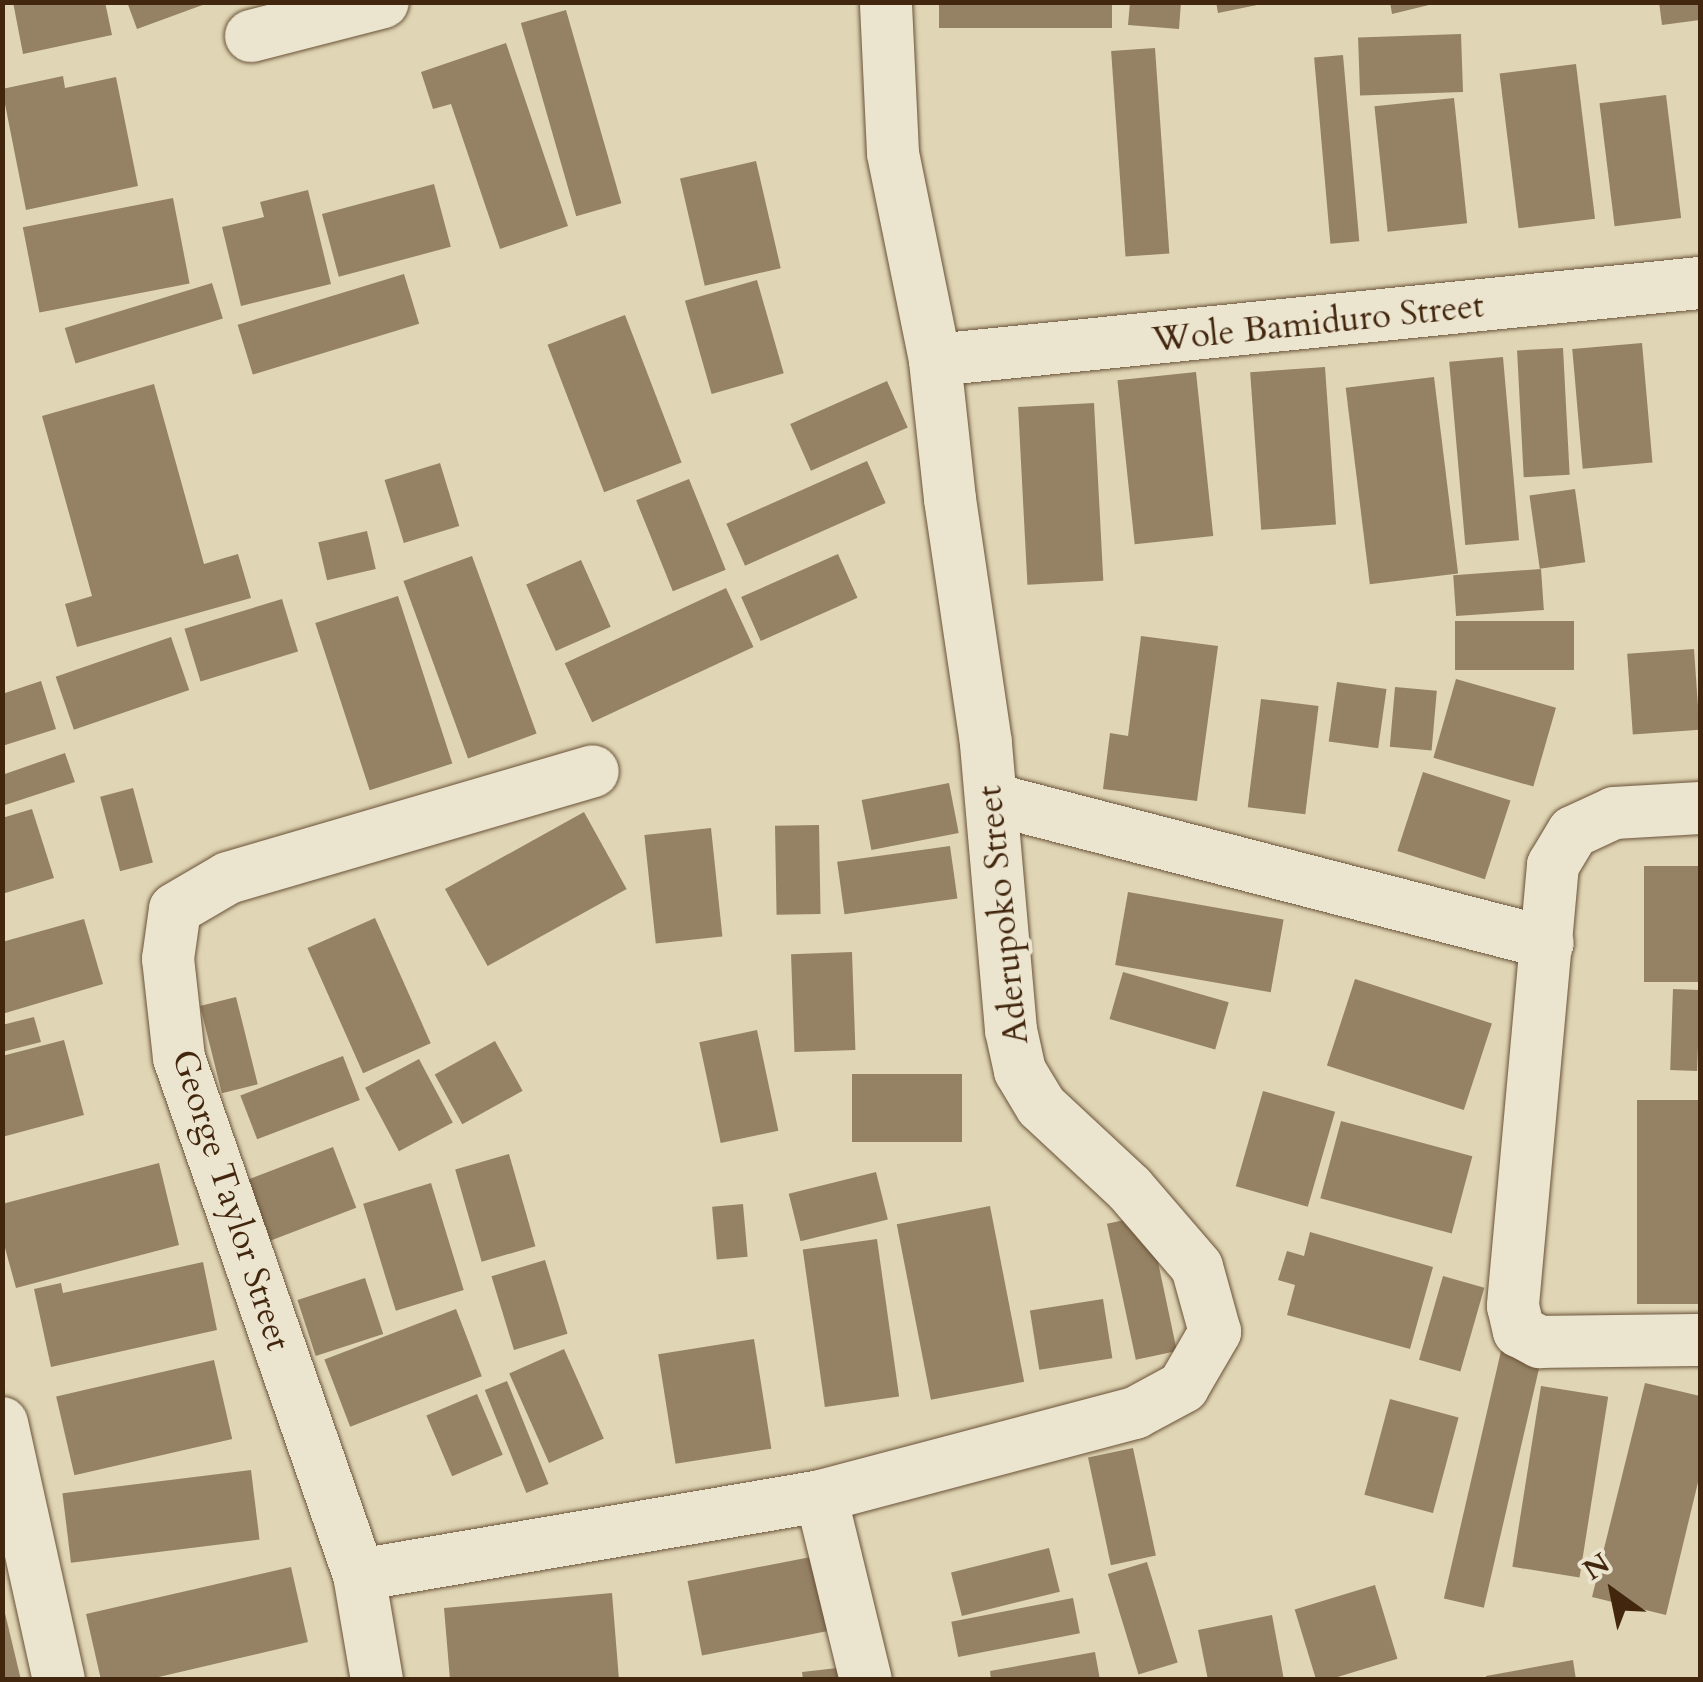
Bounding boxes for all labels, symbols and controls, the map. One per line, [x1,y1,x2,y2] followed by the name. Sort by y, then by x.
[1150,285,1486,361] street label: Wole Bamiduro Street
[969,783,1037,1047] street label: Aderupoko Street
[163,1044,299,1356] street label: George Taylor Street
[1563,1542,1663,1642] north arrow
[1576,1544,1617,1589] text: N

